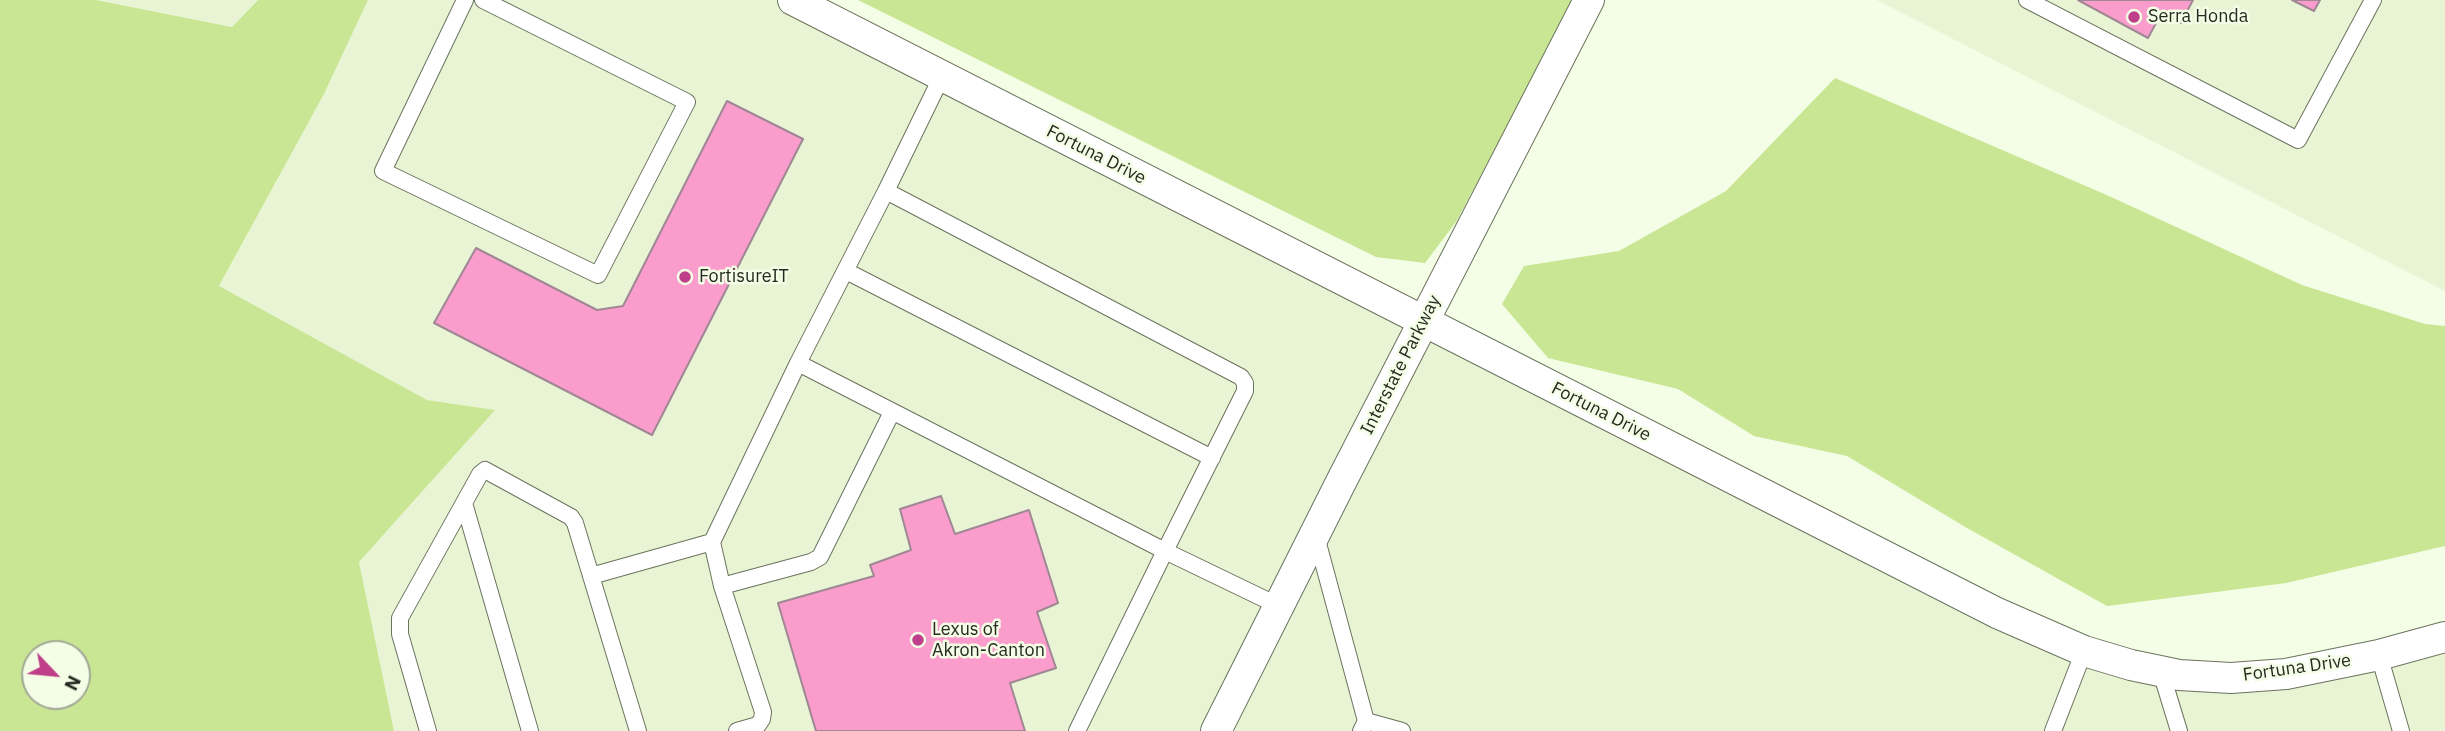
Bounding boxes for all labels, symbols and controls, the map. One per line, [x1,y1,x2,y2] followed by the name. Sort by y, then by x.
[2148,6,2248,28] place label: Serra Honda
[2126,9,2142,25] marker: Serra Honda
[1043,121,1149,189] street label: Fortuna Drive
[699,266,789,288] place label: FortisureIT
[677,269,693,285] marker: FortisureIT
[1356,292,1446,438] street label: Interstate Parkway
[1548,378,1654,446] street label: Fortuna Drive
[932,619,1045,662] place label: Lexus of Akron-Canton
[910,632,926,648] marker: Lexus of Akron-Canton
[21,640,91,710] north arrow
[2242,650,2352,686] street label: Fortuna Drive
[59,672,87,695] text: N

